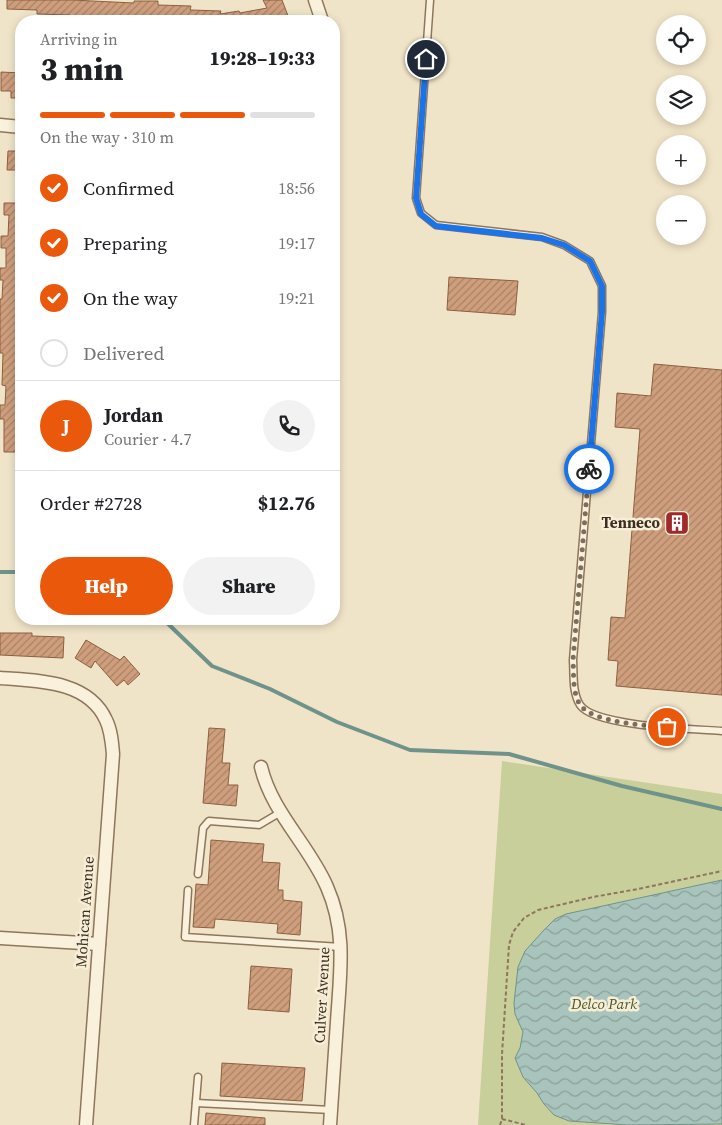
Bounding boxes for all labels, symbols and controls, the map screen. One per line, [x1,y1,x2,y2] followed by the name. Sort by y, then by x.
[656,15,706,245] map controls
[656,15,706,65] button: locate
[40,28,118,50] text: Arriving in
[405,38,447,80] pin
[210,45,315,71] text: 19:28–19:33
[412,45,440,73] icon: home
[40,47,123,91] text: 3 min
[656,75,706,125] button: layers
[40,126,174,148] text: On the way · 310 m
[656,135,706,185] button: +
[40,174,68,202] icon: check
[83,175,174,201] text: Confirmed
[278,177,315,199] text: 18:56
[656,195,706,245] button: −
[40,229,68,257] icon: check
[83,230,167,256] text: Preparing
[278,232,315,254] text: 19:17
[40,284,68,312] icon: check
[83,285,178,311] text: On the way
[278,287,315,309] text: 19:21
[83,340,164,366] text: Delivered
[263,400,315,452] button: phone
[104,402,163,428] text: Jordan
[62,413,70,439] text: J
[104,428,192,450] text: Courier · 4.7
[564,444,614,494] courier
[575,455,603,483] icon: bike
[40,490,142,516] text: Order #2728
[258,490,315,516] text: $12.76
[664,510,690,536] building icon: Tenneco
[601,512,661,533] place label: Tenneco
[40,557,173,615] button: Help
[183,557,315,615] button: Share
[646,706,688,748] pin
[653,713,681,741] icon: bag
[70,855,99,968] street label: Mohican Avenue
[308,946,335,1044] street label: Culver Avenue
[570,993,638,1014] park label: Delco Park

